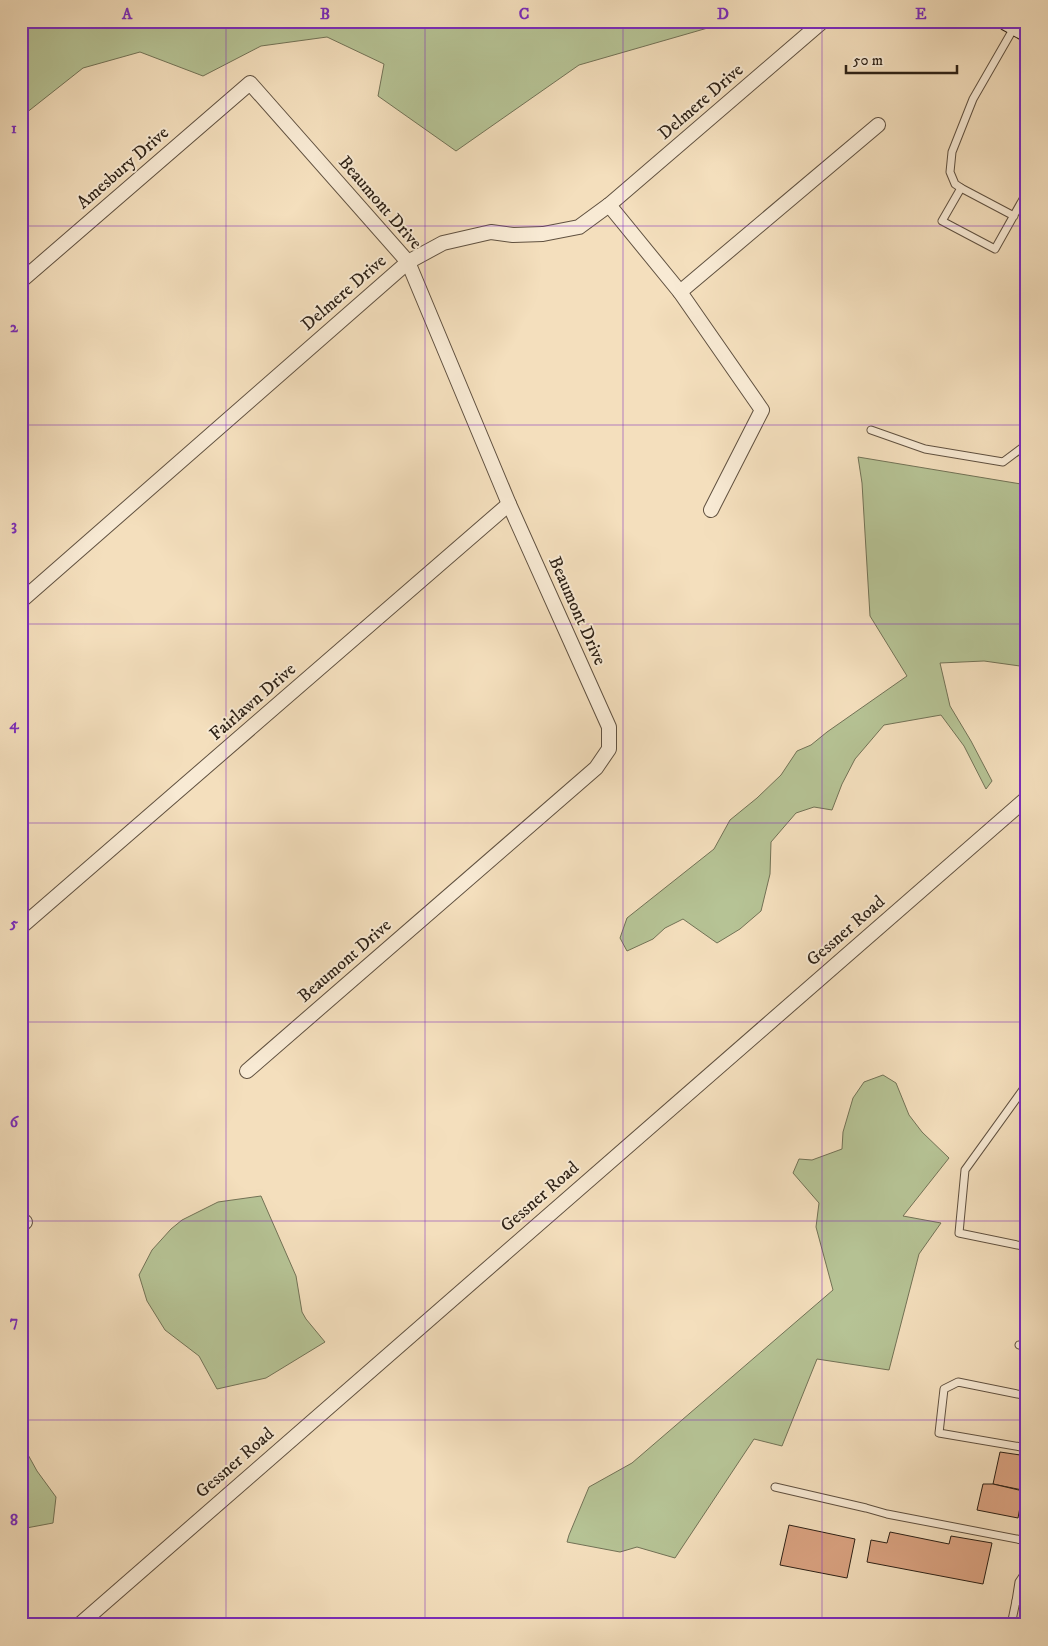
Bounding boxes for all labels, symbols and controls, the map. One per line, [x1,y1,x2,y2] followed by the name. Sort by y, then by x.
[121,4,133,24] text: A
[320,4,330,24] text: B
[519,4,529,24] text: C
[717,4,729,24] text: D
[915,4,927,24] text: E
[846,42,957,74] scale bar
[853,51,883,70] text: 50 m
[654,59,748,145] street label: Delmere Drive
[11,118,17,138] text: 1
[72,122,174,214] street label: Amesbury Drive
[334,152,426,254] street label: Beaumont Drive
[297,250,391,336] street label: Delmere Drive
[10,317,19,337] text: 2
[11,515,17,535] text: 3
[543,553,611,669] street label: Beaumont Drive
[205,659,301,745] street label: Fairlawn Drive
[8,714,19,734] text: 4
[802,891,890,971] street label: Gessner Road
[9,913,18,933] text: 5
[294,915,396,1007] street label: Beaumont Drive
[10,1112,20,1132] text: 6
[496,1157,584,1237] street label: Gessner Road
[10,1311,18,1331] text: 7
[191,1423,279,1503] street label: Gessner Road
[10,1510,18,1530] text: 8

